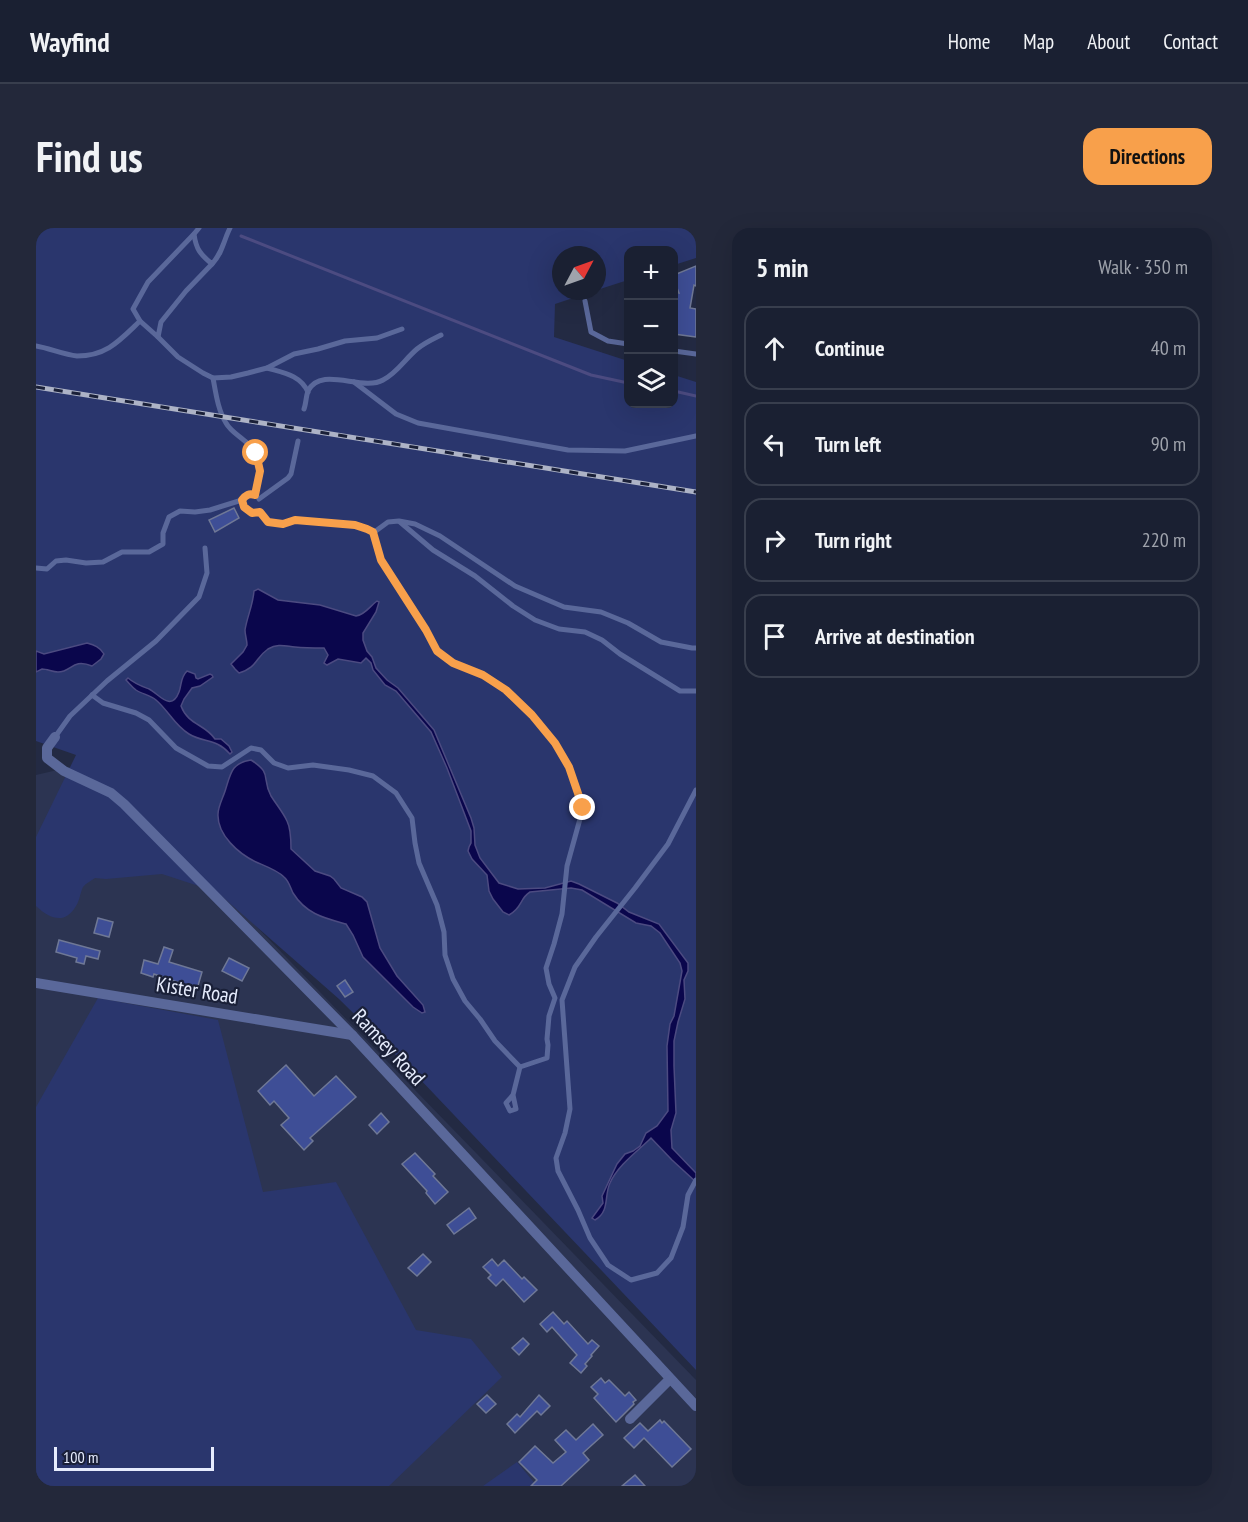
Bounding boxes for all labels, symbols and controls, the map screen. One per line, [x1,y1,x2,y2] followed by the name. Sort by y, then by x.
[30,23,110,60] text: Wayfind
[948,28,990,55] text: Home
[1023,28,1054,55] text: Map
[1087,28,1130,55] text: About
[1163,28,1218,55] text: Contact
[1083,128,1212,185] button: Directions
[36,129,143,184] text: Find us
[552,246,606,300] north arrow
[624,246,678,408] map controls
[624,246,678,300] button: +
[756,251,809,284] text: 5 min
[1098,254,1188,280] text: Walk · 350 m
[624,300,678,354] button: −
[758,332,791,365] icon: ahead
[815,334,885,362] text: Continue
[1151,335,1186,361] text: 40 m
[624,354,678,408] button: layers
[758,428,791,461] icon: left
[815,430,881,458] text: Turn left
[1151,431,1186,457] text: 90 m
[242,439,268,465] route start
[758,524,791,557] icon: right
[815,526,892,554] text: Turn right
[1142,527,1186,553] text: 220 m
[758,620,791,653] icon: arrive
[815,622,975,650] text: Arrive at destination
[569,794,595,820] route end
[154,970,240,1010] street label: Kister Road
[347,1003,431,1091] street label: Ramsey Road
[54,1444,214,1472] scale bar
[63,1447,98,1467] text: 100 m

